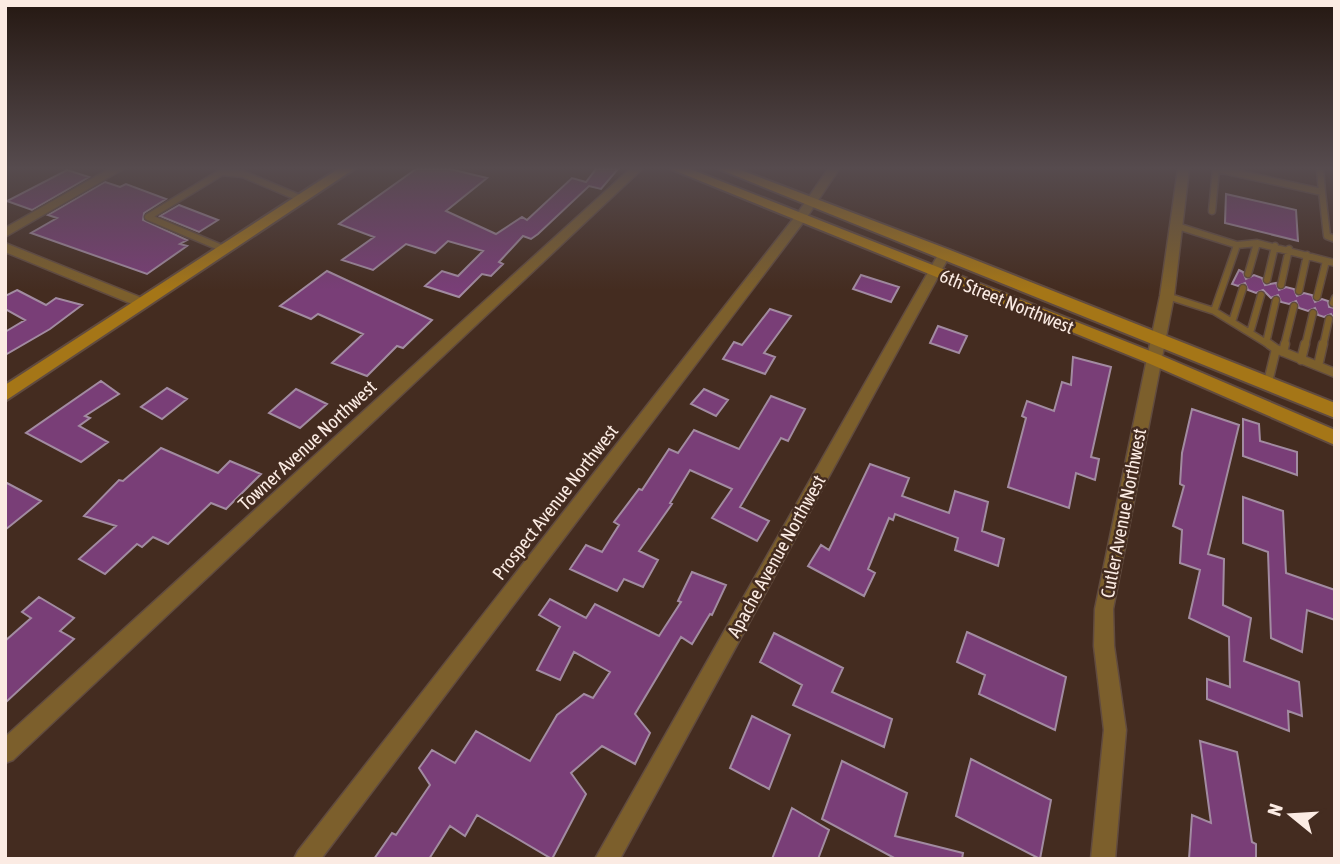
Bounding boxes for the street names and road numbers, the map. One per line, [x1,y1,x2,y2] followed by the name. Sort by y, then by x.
[937,264,1077,338] street label: 6th Street Northwest
[233,375,381,515] street label: Towner Avenue Northwest
[488,420,622,584] street label: Prospect Avenue Northwest
[1096,426,1150,600] street label: Cutler Avenue Northwest
[722,471,830,641] street label: Apache Avenue Northwest

